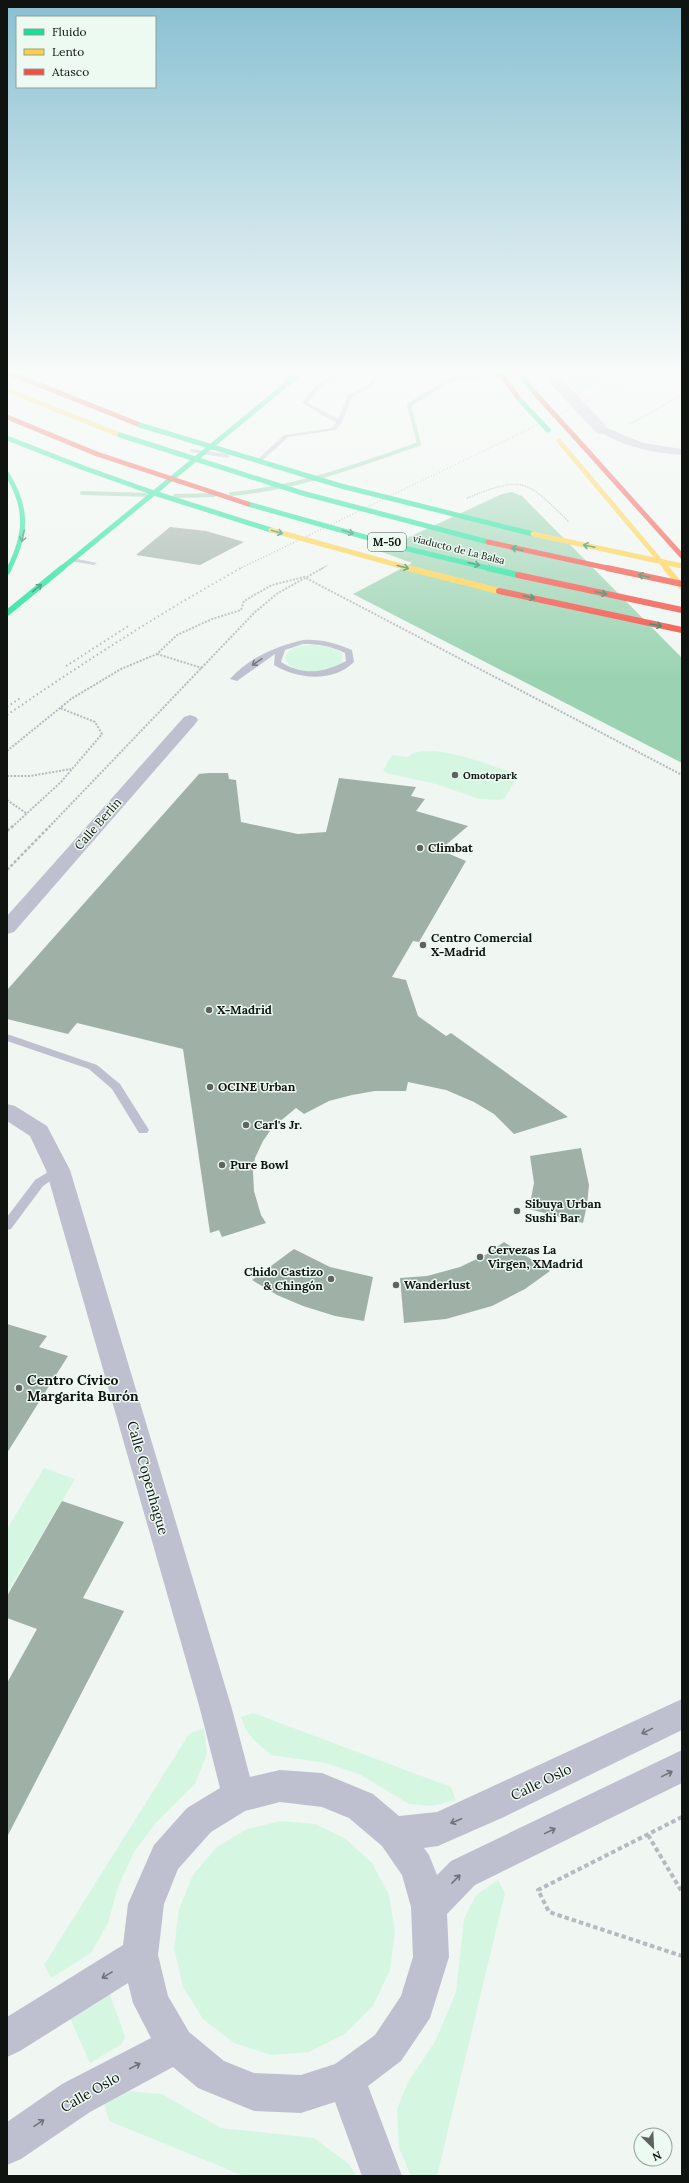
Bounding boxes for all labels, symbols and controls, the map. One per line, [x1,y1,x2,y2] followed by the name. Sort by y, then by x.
[16,16,156,88] legend
[52,24,87,39] text: Fluido
[52,44,84,59] text: Lento
[51,64,89,79] text: Atasco
[18,529,26,542] one-way arrow
[271,529,284,536] one-way arrow
[341,529,354,536] one-way arrow
[412,532,506,567] street label: viaducto de La Balsa
[368,533,406,551] road number: M-50
[583,542,596,550] one-way arrow
[511,544,524,552] one-way arrow
[467,561,480,569] one-way arrow
[396,563,409,571] one-way arrow
[638,572,651,580] one-way arrow
[32,584,43,593] one-way arrow
[594,590,607,598] one-way arrow
[522,594,535,601] one-way arrow
[649,622,662,630] one-way arrow
[252,658,263,666] one-way arrow
[463,769,517,782] place label: Omotopark
[450,770,460,780] marker: Omotopark
[71,795,124,853] street label: Calle Berlín
[428,840,474,855] place label: Climbat
[415,843,425,853] marker: Climbat
[431,930,533,959] place label: Centro Comercial X-Madrid
[418,940,428,950] marker: Centro Comercial X-Madrid
[217,1002,272,1017] place label: X-Madrid
[204,1005,214,1015] marker: X-Madrid
[218,1079,296,1094] place label: OCINE Urban
[205,1082,215,1092] marker: OCINE Urban
[254,1117,302,1132] place label: Carl's Jr.
[241,1120,251,1130] marker: Carl's Jr.
[230,1157,289,1172] place label: Pure Bowl
[217,1160,227,1170] marker: Pure Bowl
[525,1196,602,1225] place label: Sibuya Urban Sushi Bar
[512,1206,522,1216] marker: Sibuya Urban Sushi Bar
[488,1242,583,1271] place label: Cervezas La Virgen, XMadrid
[475,1252,485,1262] marker: Cervezas La Virgen, XMadrid
[244,1264,323,1293] place label: Chido Castizo & Chingón
[326,1274,336,1284] marker: Chido Castizo & Chingón
[404,1277,472,1292] place label: Wanderlust
[391,1280,401,1290] marker: Wanderlust
[27,1371,139,1405] place label: Centro Cívico Margarita Burón
[14,1383,24,1393] marker: Centro Cívico Margarita Burón
[123,1419,173,1537] street label: Calle Copenhague
[641,1728,653,1735] one-way arrow
[508,1760,574,1804] street label: Calle Oslo
[661,1770,673,1777] one-way arrow
[451,1818,463,1825] one-way arrow
[544,1827,556,1834] one-way arrow
[451,1874,461,1884] one-way arrow
[101,1972,113,1980] one-way arrow
[128,2062,140,2069] one-way arrow
[57,2068,123,2116] street label: Calle Oslo
[33,2119,44,2127] one-way arrow
[633,2127,673,2167] north arrow
[650,2148,664,2164] text: N

